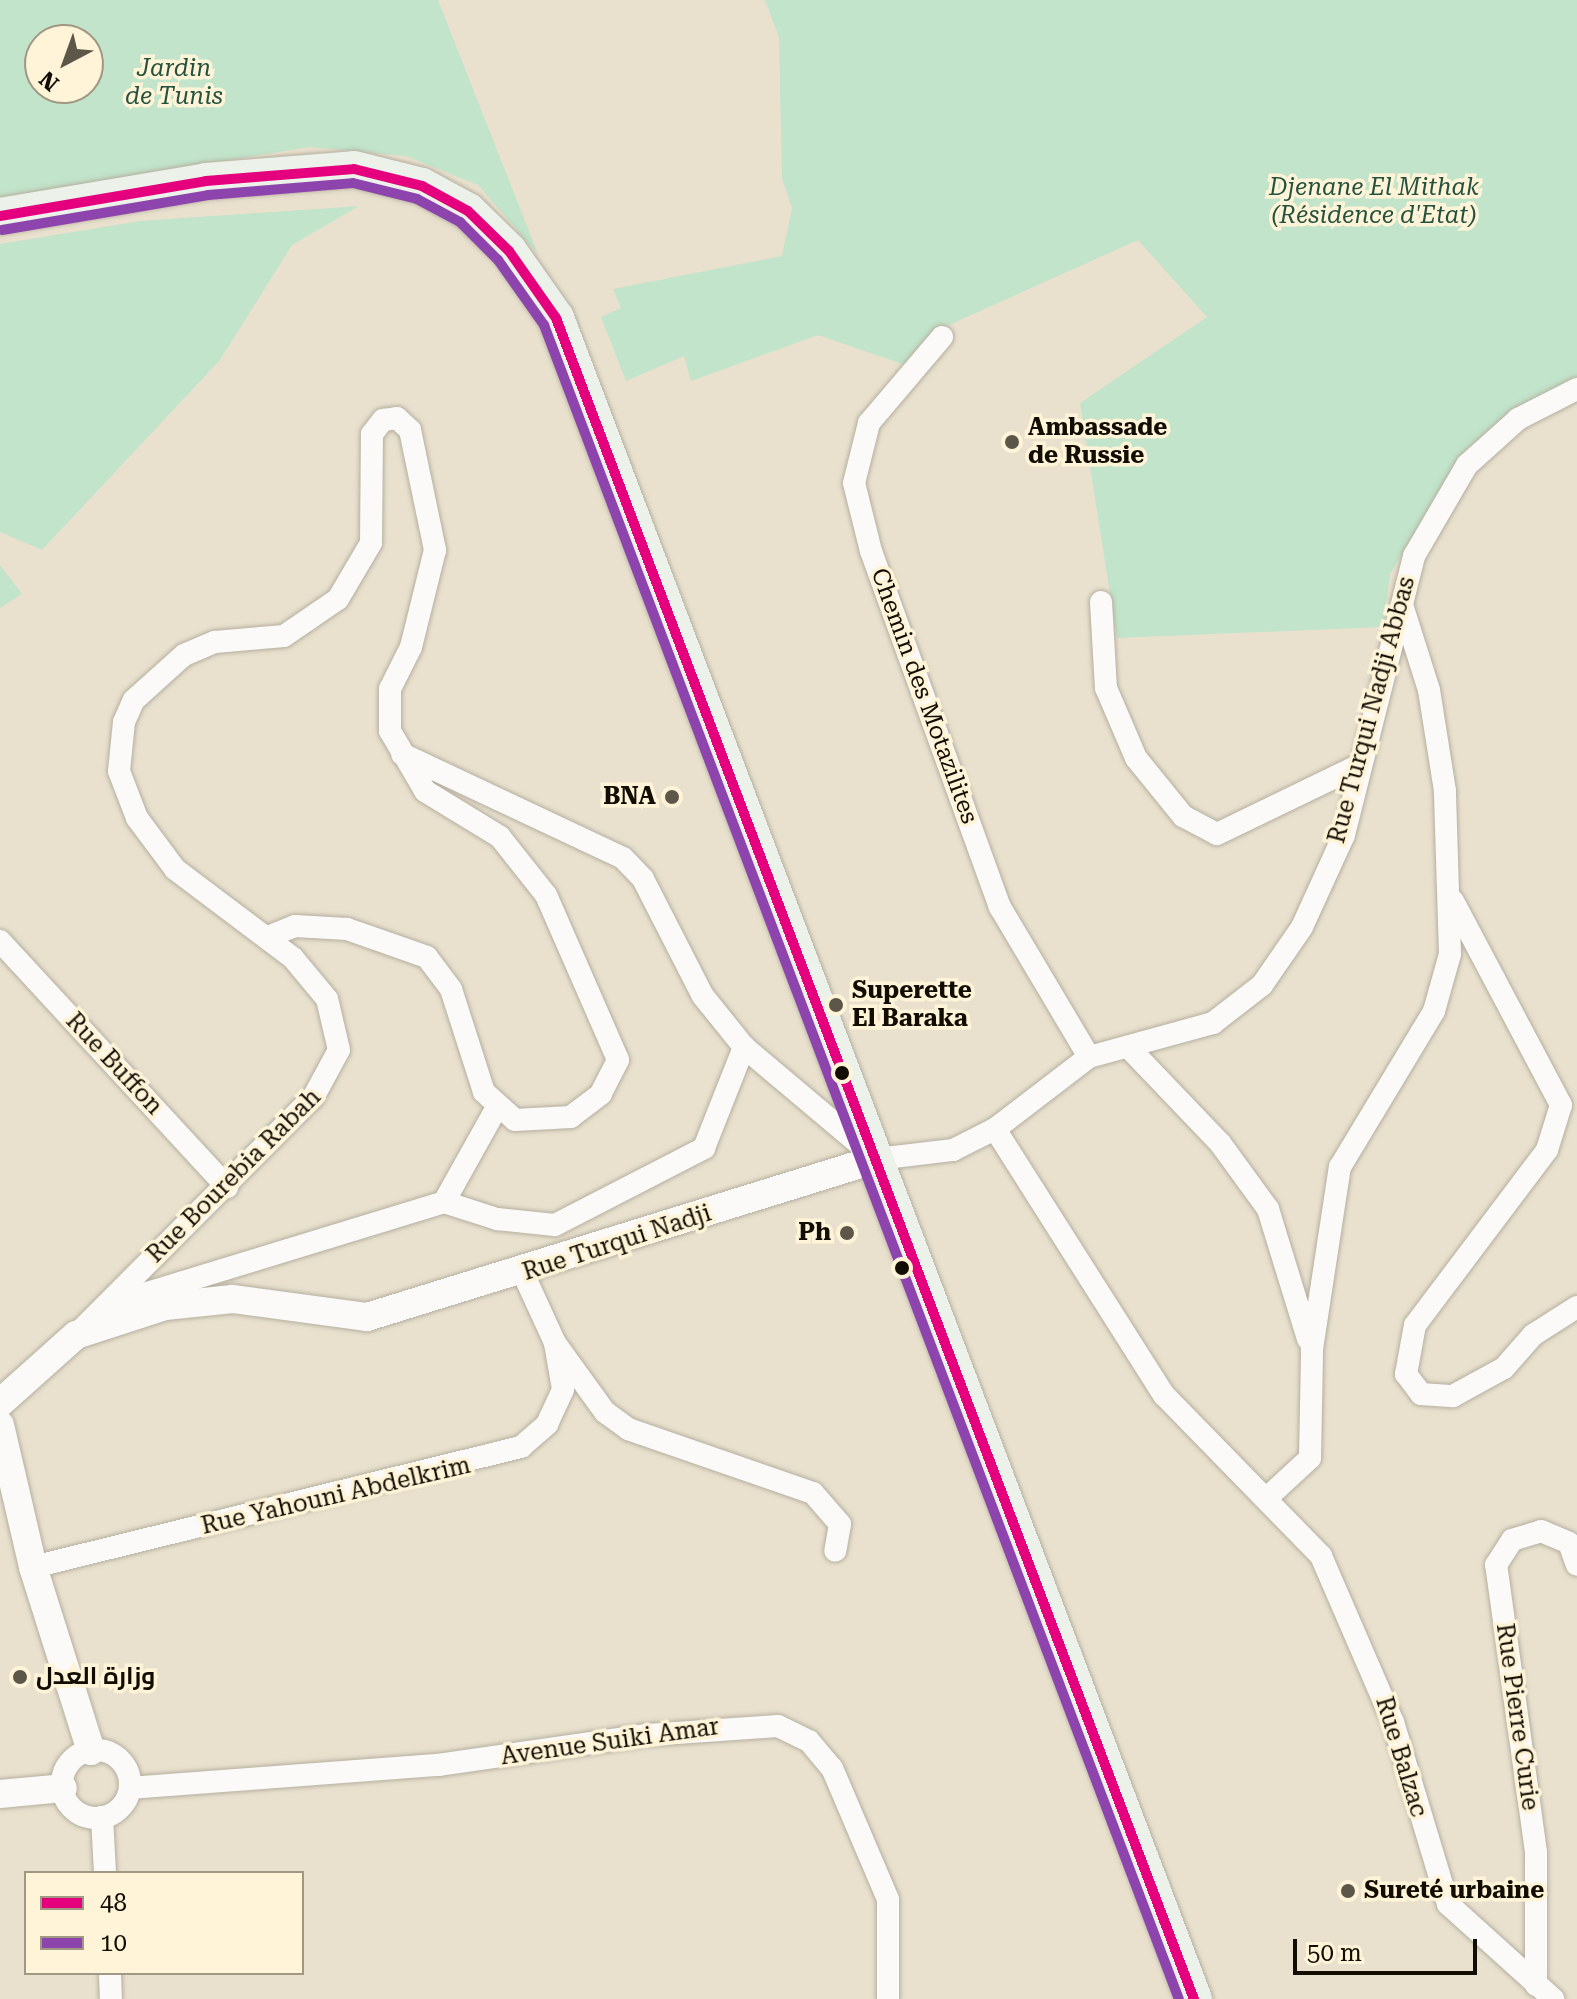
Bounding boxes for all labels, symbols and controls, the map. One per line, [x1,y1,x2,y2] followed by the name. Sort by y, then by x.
[24,24,104,104] north arrow
[125,55,223,111] park label: Jardin de Tunis
[35,66,64,96] text: N
[1269,174,1479,230] park label: Djenane El Mithak (Résidence d'Etat)
[1028,414,1167,470] place label: Ambassade de Russie
[1003,433,1021,451] marker: Ambassade de Russie
[864,564,984,828] street label: Chemin des Motazilites
[1323,573,1421,847] street label: Rue Turqui Nadji Abbas
[603,783,656,811] place label: BNA
[663,788,681,806] marker: BNA
[852,977,972,1033] place label: Superette El Baraka
[827,996,845,1014] marker: Superette El Baraka
[60,1007,168,1121] street label: Rue Buffon
[834,1065,850,1081] unlabelled marker
[141,1083,327,1269] street label: Rue Bourebia Rabah
[519,1199,715,1287] street label: Rue Turqui Nadji
[798,1219,831,1247] place label: Ph
[838,1224,856,1242] marker: Ph
[894,1260,910,1276] unlabelled marker
[199,1451,473,1541] street label: Rue Yahouni Abdelkrim
[1490,1622,1544,1812] street label: Rue Pierre Curie
[36,1663,155,1691] place label: وزارة العدل
[11,1668,29,1686] marker: وزارة العدل
[1369,1693,1433,1821] street label: Rue Balzac
[499,1712,721,1772] street label: Avenue Suiki Amar
[24,1871,304,1975] legend
[1364,1877,1544,1905] place label: Sureté urbaine
[1339,1882,1357,1900] marker: Sureté urbaine
[100,1889,127,1917] text: 48
[1297,1923,1481,1973] scale bar
[100,1929,127,1957] text: 10
[1307,1939,1362,1967] text: 50 m

